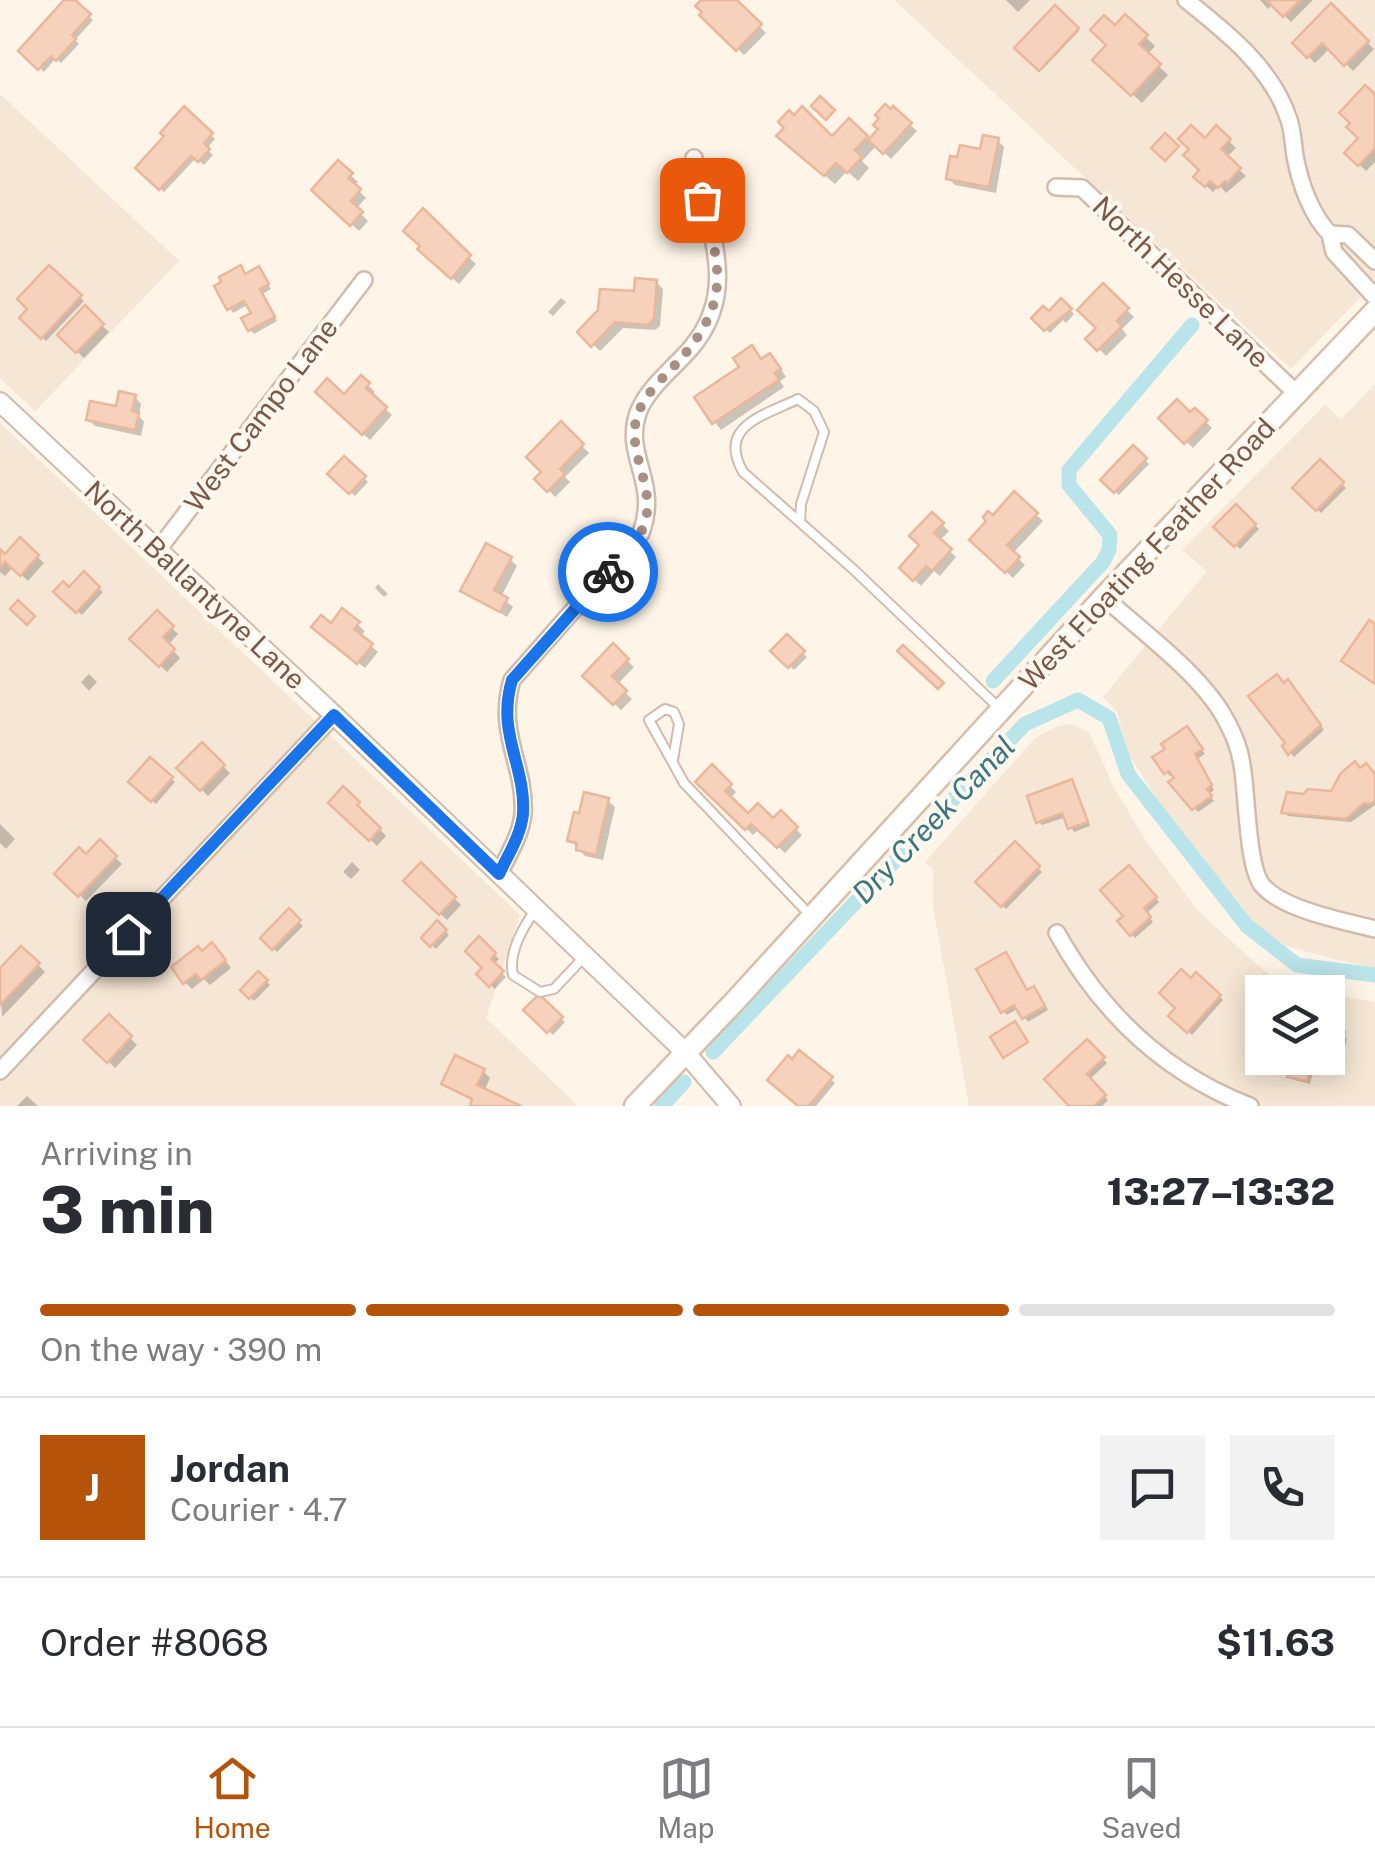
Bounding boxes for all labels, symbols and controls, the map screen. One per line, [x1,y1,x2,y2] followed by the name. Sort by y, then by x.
[660,158,745,243] pin
[675,173,730,228] icon: bag
[1086,189,1276,374] street label: North Hesse Lane
[177,311,344,518] street label: West Campo Lane
[1012,411,1281,696] street label: West Floating Feather Road
[78,473,313,696] street label: North Ballantyne Lane
[558,522,658,622] courier
[581,545,636,600] icon: bike
[844,728,1022,911] water label: Dry Creek Canal
[86,892,171,977] pin
[101,907,156,962] icon: home
[1245,975,1345,1075] map controls
[1245,975,1345,1075] button: layers
[40,1135,193,1172] text: Arriving in
[1107,1169,1335,1214] text: 13:27–13:32
[40,1171,215,1248] text: 3 min
[40,1331,322,1368] text: On the way · 390 m
[1100,1435,1205,1540] button: chat
[1230,1435,1335,1540] button: phone
[170,1446,290,1491] text: Jordan
[85,1465,100,1510] text: J
[170,1491,347,1528] text: Courier · 4.7
[40,1620,269,1665] text: Order #8068
[1216,1620,1335,1665] text: $11.63
[193,1751,271,1844] tab: Home
[658,1751,714,1844] tab: Map
[1101,1751,1182,1844] tab: Saved

